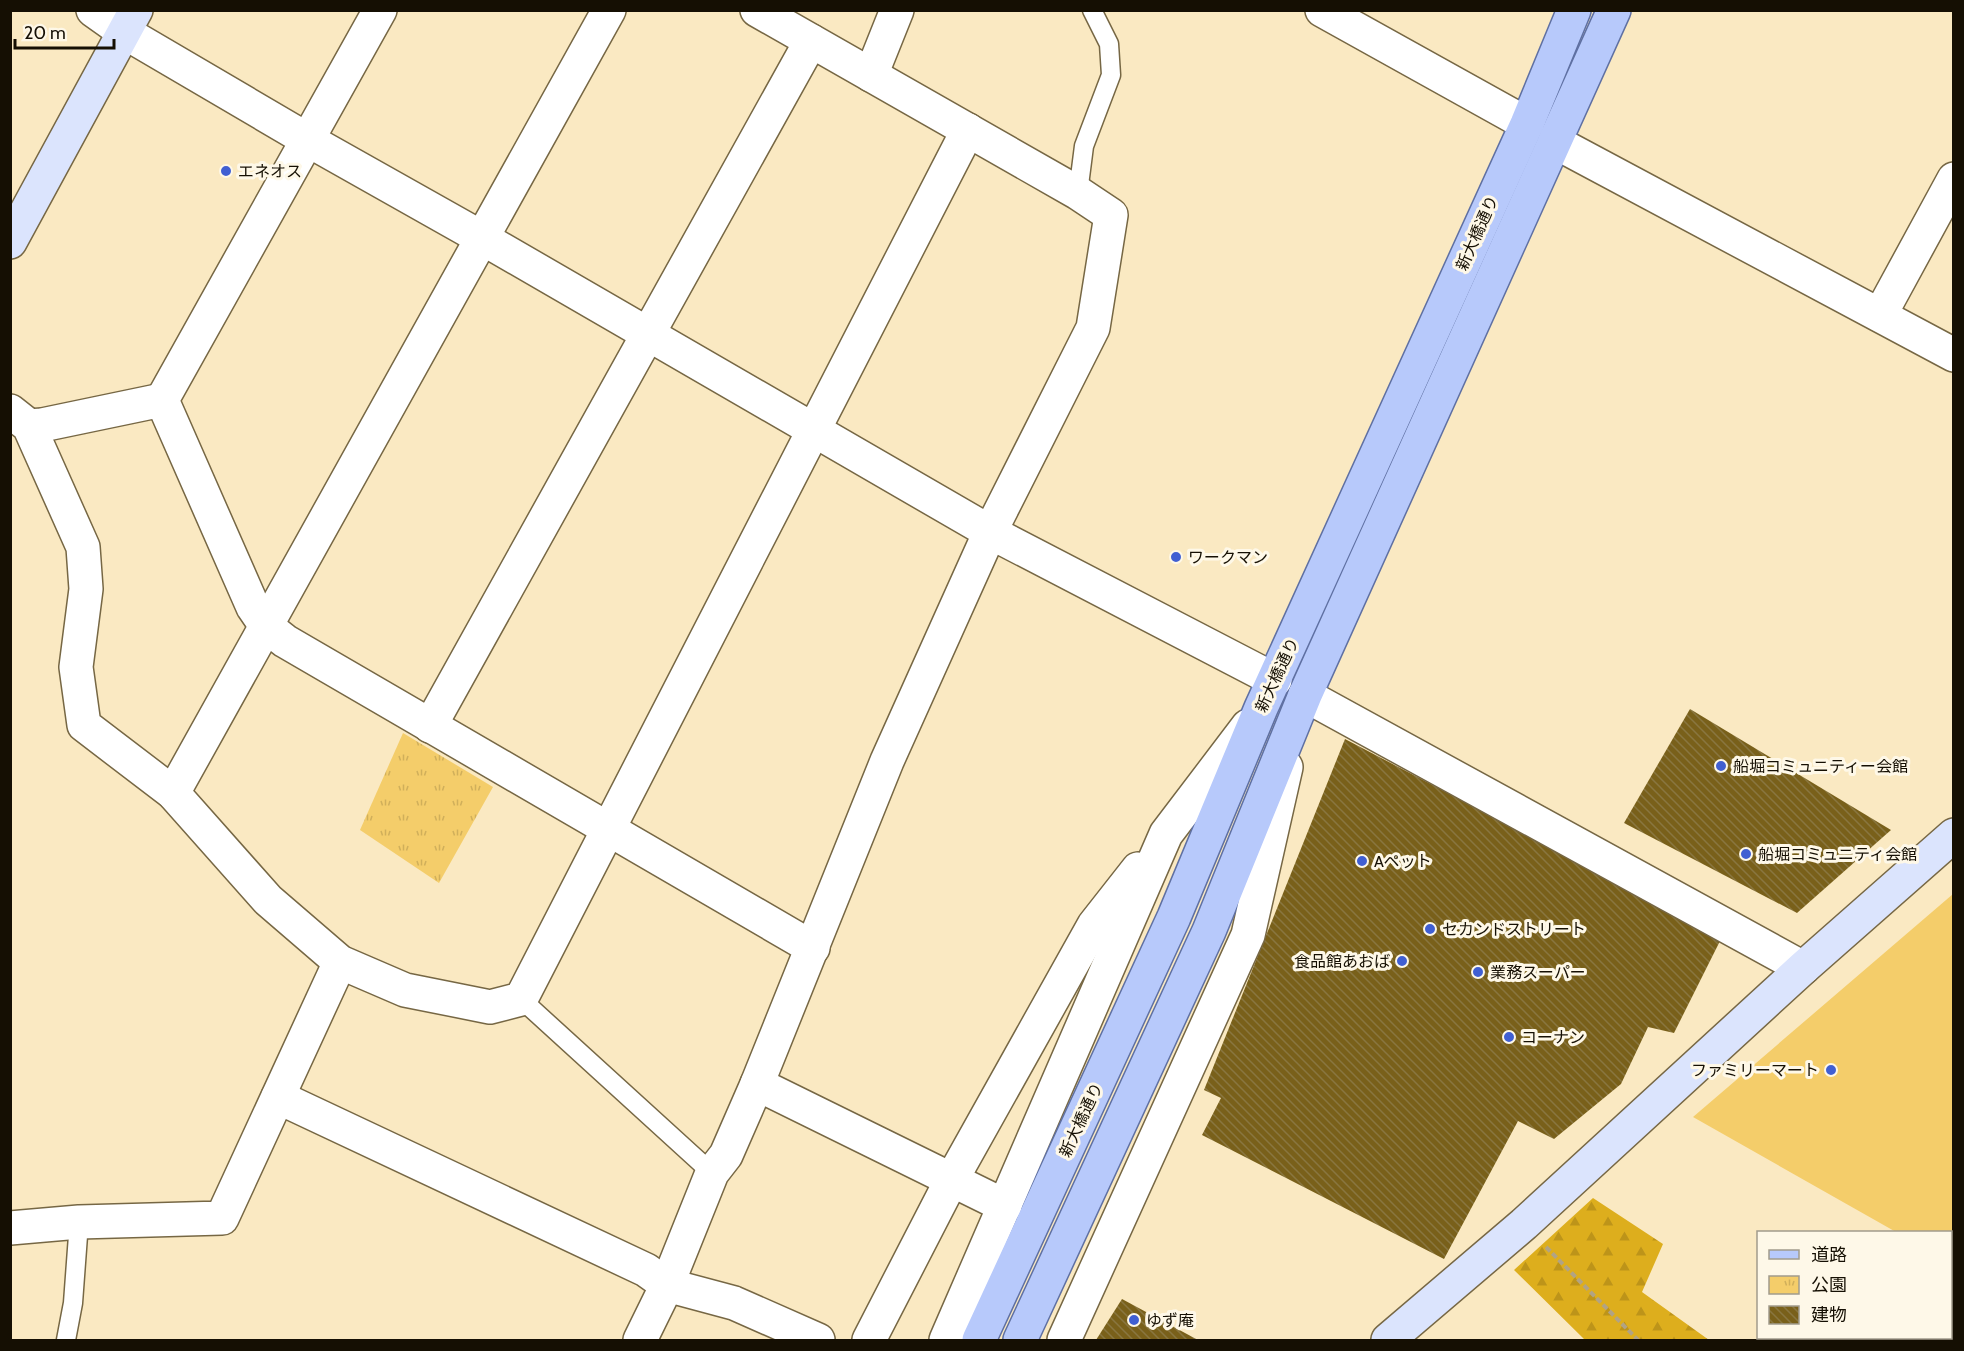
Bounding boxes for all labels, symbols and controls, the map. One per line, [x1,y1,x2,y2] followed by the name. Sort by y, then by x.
[15,12,114,50] scale bar
[24,22,66,44] text: 20 m
[238,162,302,181] place label: エネオス
[219,164,233,178] marker: エネオス
[1452,193,1502,273] street label: 新大橋通り
[1188,548,1268,567] place label: ワークマン
[1169,550,1183,564] marker: ワークマン
[1251,635,1303,715] street label: 新大橋通り
[1733,757,1908,776] place label: 船堀コミュニティー会館
[1714,759,1728,773] marker: 船堀コミュニティー会館
[1758,845,1917,864] place label: 船堀コミュニティ会館
[1739,847,1753,861] marker: 船堀コミュニティ会館
[1374,852,1432,871] place label: Aペット
[1355,854,1369,868] marker: Aペット
[1442,920,1586,939] place label: セカンドストリート
[1423,922,1437,936] marker: セカンドストリート
[1294,952,1390,971] place label: 食品館あおば
[1395,954,1409,968] marker: 食品館あおば
[1490,963,1586,982] place label: 業務スーパー
[1471,965,1485,979] marker: 業務スーパー
[1521,1028,1585,1047] place label: コーナン
[1502,1030,1516,1044] marker: コーナン
[1691,1061,1819,1080] place label: ファミリーマート
[1824,1063,1838,1077] marker: ファミリーマート
[1055,1080,1107,1160] street label: 新大橋通り
[1757,1231,1952,1339] legend
[1811,1244,1847,1266] text: 道路
[1811,1274,1847,1296] text: 公園
[1811,1304,1847,1326] text: 建物
[1146,1311,1194,1330] place label: ゆず庵
[1127,1313,1141,1327] marker: ゆず庵

